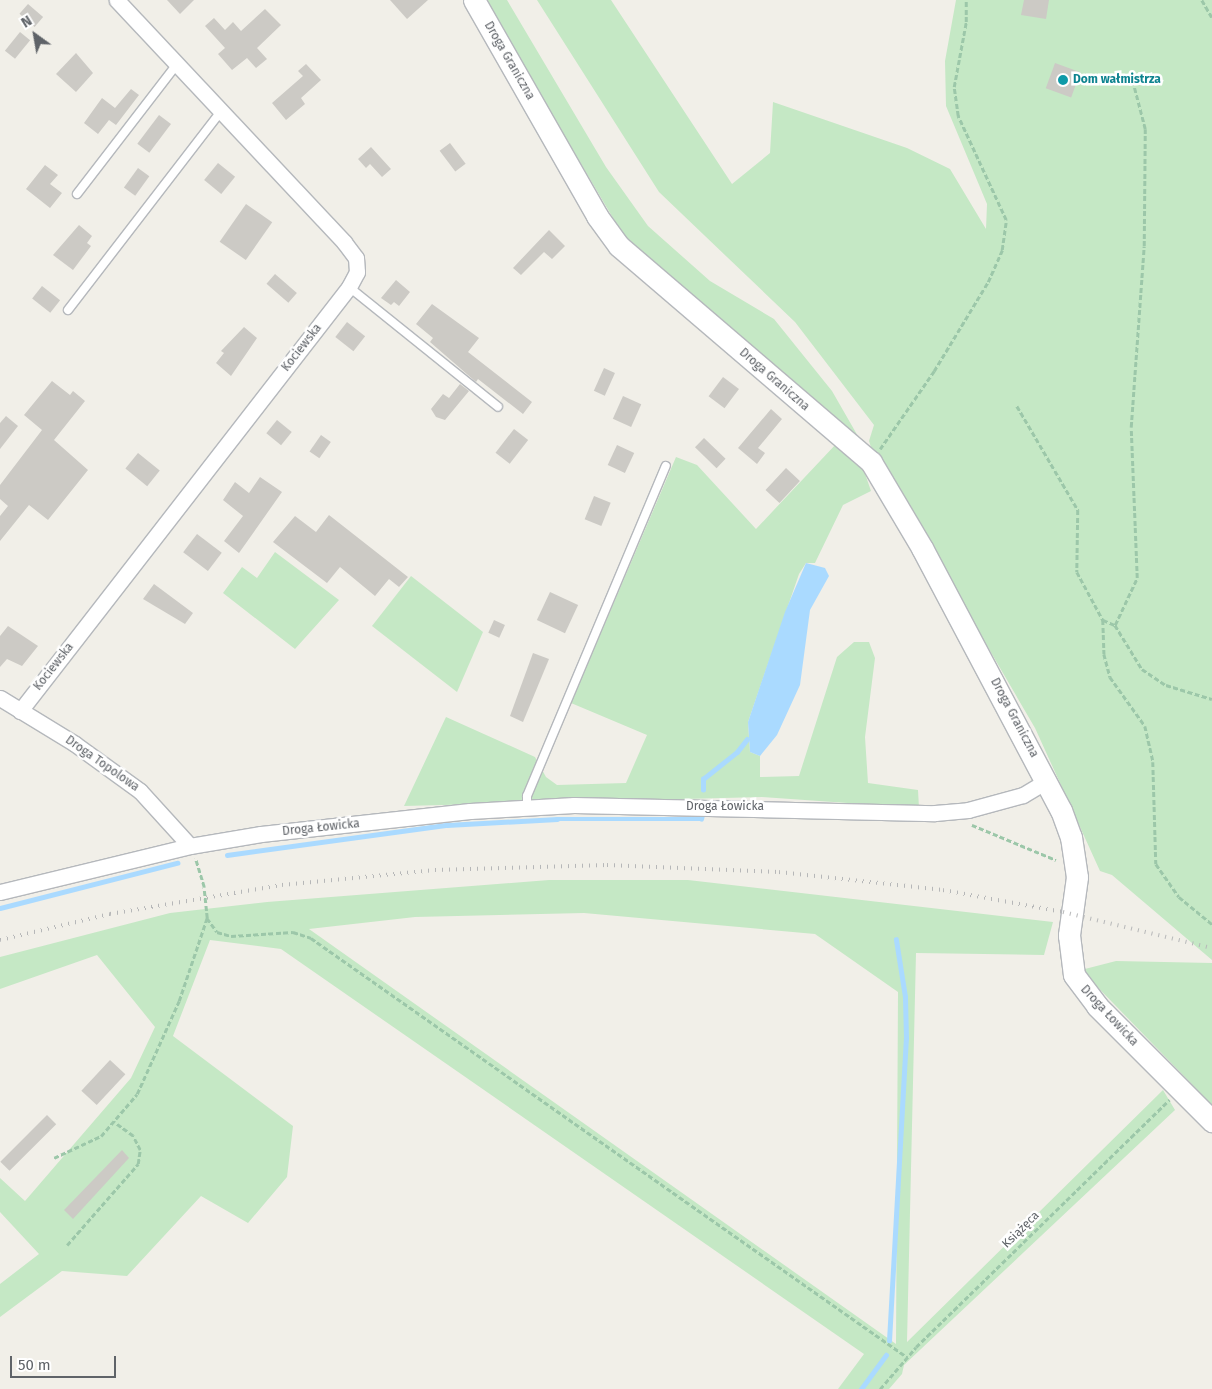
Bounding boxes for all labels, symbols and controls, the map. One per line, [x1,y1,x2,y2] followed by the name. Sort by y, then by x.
[10,10,60,60] north arrow
[18,12,35,32] text: N
[481,19,537,103] street label: Droga Graniczna
[1073,73,1161,87] place label: Dom wałmistrza
[1057,74,1069,86] marker: Dom wałmistrza
[279,321,325,375] street label: Kociewska
[736,346,812,414] street label: Droga Graniczna
[31,640,77,694] street label: Kociewska
[987,676,1041,760] street label: Droga Graniczna
[62,733,142,795] street label: Droga Topolowa
[686,800,764,814] street label: Droga Łowicka
[282,817,360,839] street label: Droga Łowicka
[1077,983,1141,1049] street label: Droga Łowicka
[999,1208,1043,1252] street label: Książęca
[12,1346,119,1378] scale bar
[18,1356,51,1374] text: 50 m

